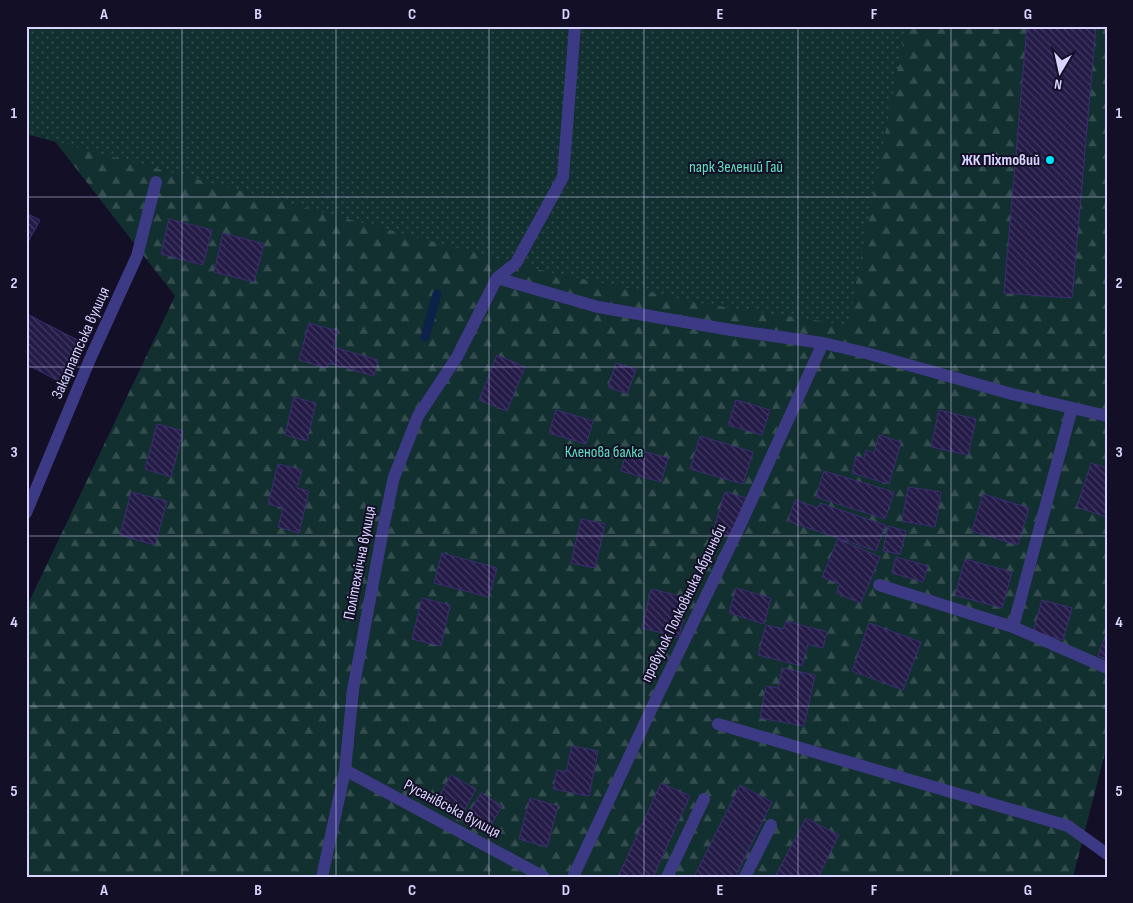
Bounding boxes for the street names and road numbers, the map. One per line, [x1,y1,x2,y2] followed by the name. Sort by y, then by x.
[48,284,114,402] street label: Закарпатська вулиця
[340,505,380,621] street label: Політехнічна вулиця
[637,521,731,685] street label: провулок Полковника Абриньби
[400,776,504,842] street label: Русанівська вулиця

